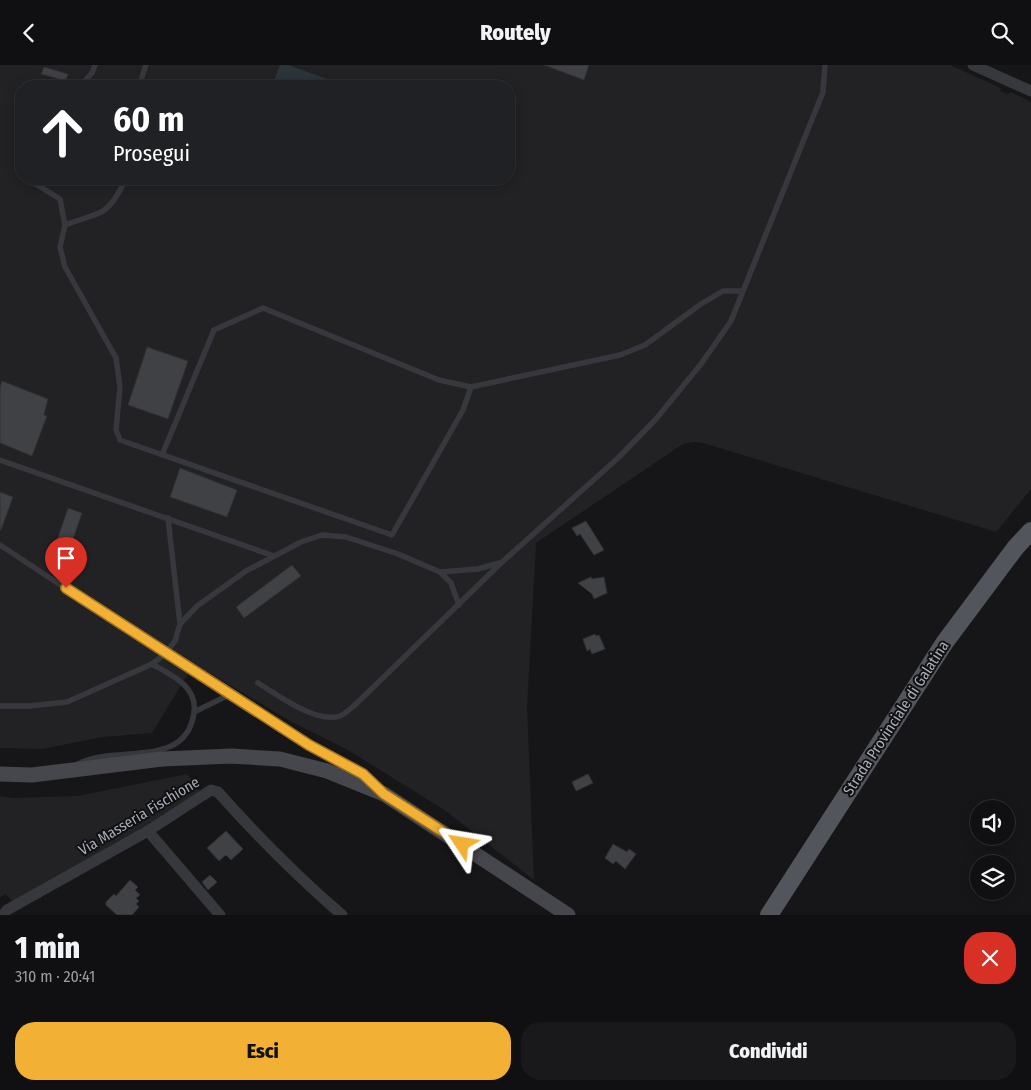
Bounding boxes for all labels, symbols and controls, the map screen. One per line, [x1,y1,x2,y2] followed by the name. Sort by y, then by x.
[15,19,43,47] icon: back
[480,19,551,46] text: Routely
[988,19,1016,47] icon: search
[113,98,184,140] text: 60 m
[30,100,95,165] icon: ahead
[113,140,190,167] text: Prosegui
[45,537,87,588] pin
[52,544,80,572] icon: arrive
[839,637,953,799] street label: Strada Provinciale di Galatina
[75,773,203,859] street label: Via Masseria Fischione
[970,800,1015,900] map controls
[970,800,1015,845] button: sound
[435,817,487,869] position arrow
[970,855,1015,900] button: layers
[15,930,80,966] text: 1 min
[964,932,1016,984] button: close
[15,967,95,986] text: 310 m · 20:41
[15,1022,511,1080] button: Esci
[521,1022,1016,1080] button: Condividi

